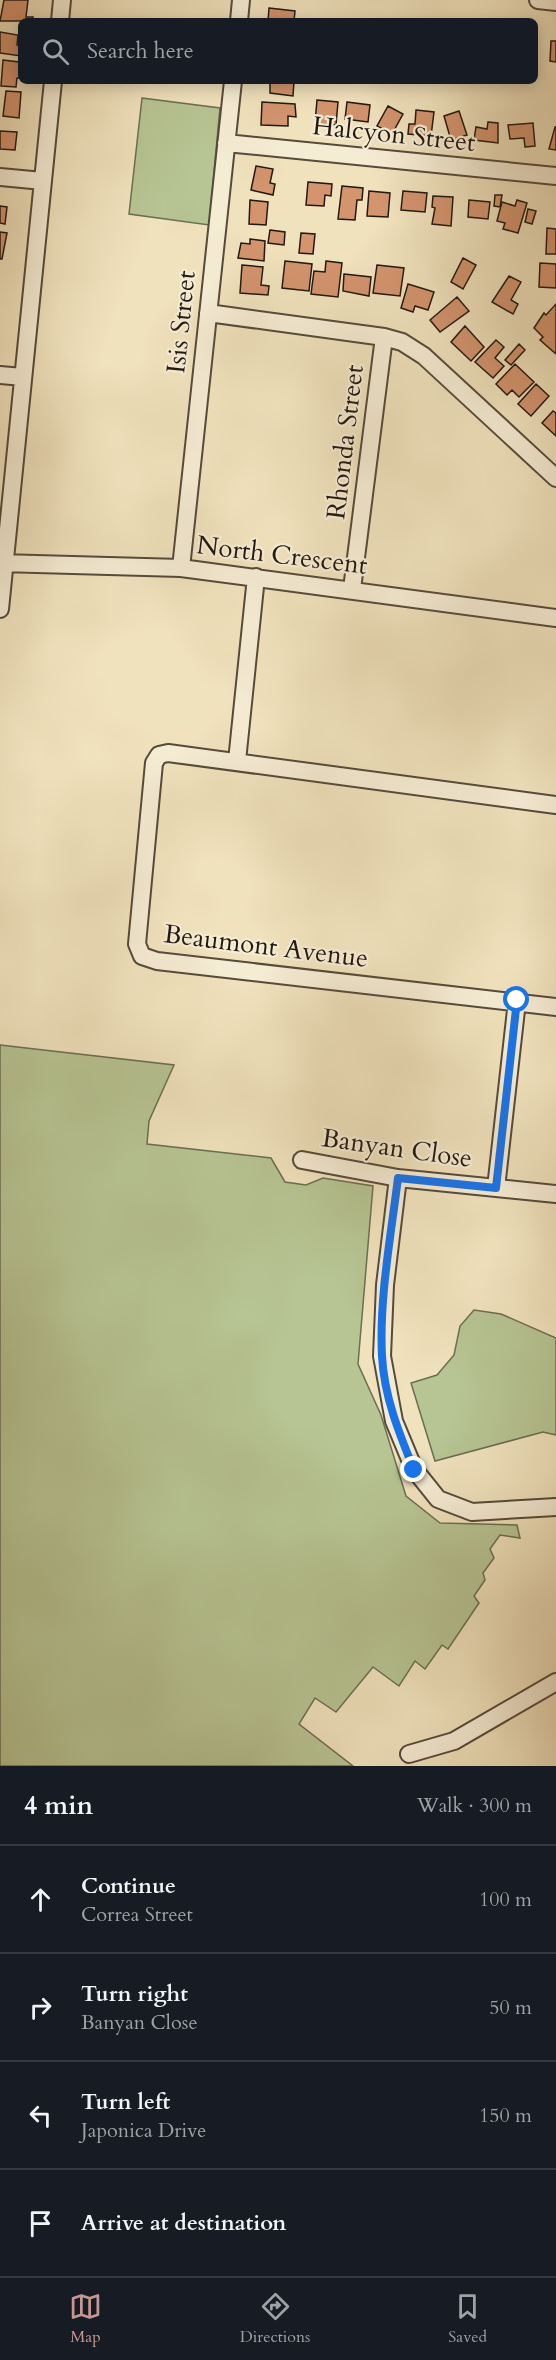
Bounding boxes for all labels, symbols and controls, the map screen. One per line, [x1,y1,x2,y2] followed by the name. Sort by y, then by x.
[18,18,538,84] search box
[39,35,72,68] icon: search
[87,36,194,66] text: Search here
[311,108,477,160] street label: Halcyon Street
[158,269,204,375] street label: Isis Street
[318,363,372,521] street label: Rhonda Street
[195,527,369,583] street label: North Crescent
[162,916,370,976] street label: Beaumont Avenue
[503,986,529,1012] route start
[320,1120,474,1176] street label: Banyan Close
[400,1456,426,1482] route end
[24,1788,93,1823] text: 4 min
[417,1792,532,1819] text: Walk · 300 m
[81,1871,176,1901] text: Continue
[24,1883,57,1916] icon: ahead
[479,1886,532,1913] text: 100 m
[81,1901,193,1928] text: Correa Street
[81,1979,188,2009] text: Turn right
[24,1991,57,2024] icon: right
[489,1994,532,2021] text: 50 m
[81,2009,198,2036] text: Banyan Close
[81,2087,170,2117] text: Turn left
[24,2099,57,2132] icon: left
[479,2102,532,2129] text: 150 m
[81,2117,206,2144] text: Japonica Drive
[24,2207,57,2240] icon: arrive
[81,2208,286,2238] text: Arrive at destination
[69,2290,102,2348] tab: Map
[240,2290,310,2348] tab: Directions
[448,2290,487,2348] tab: Saved

